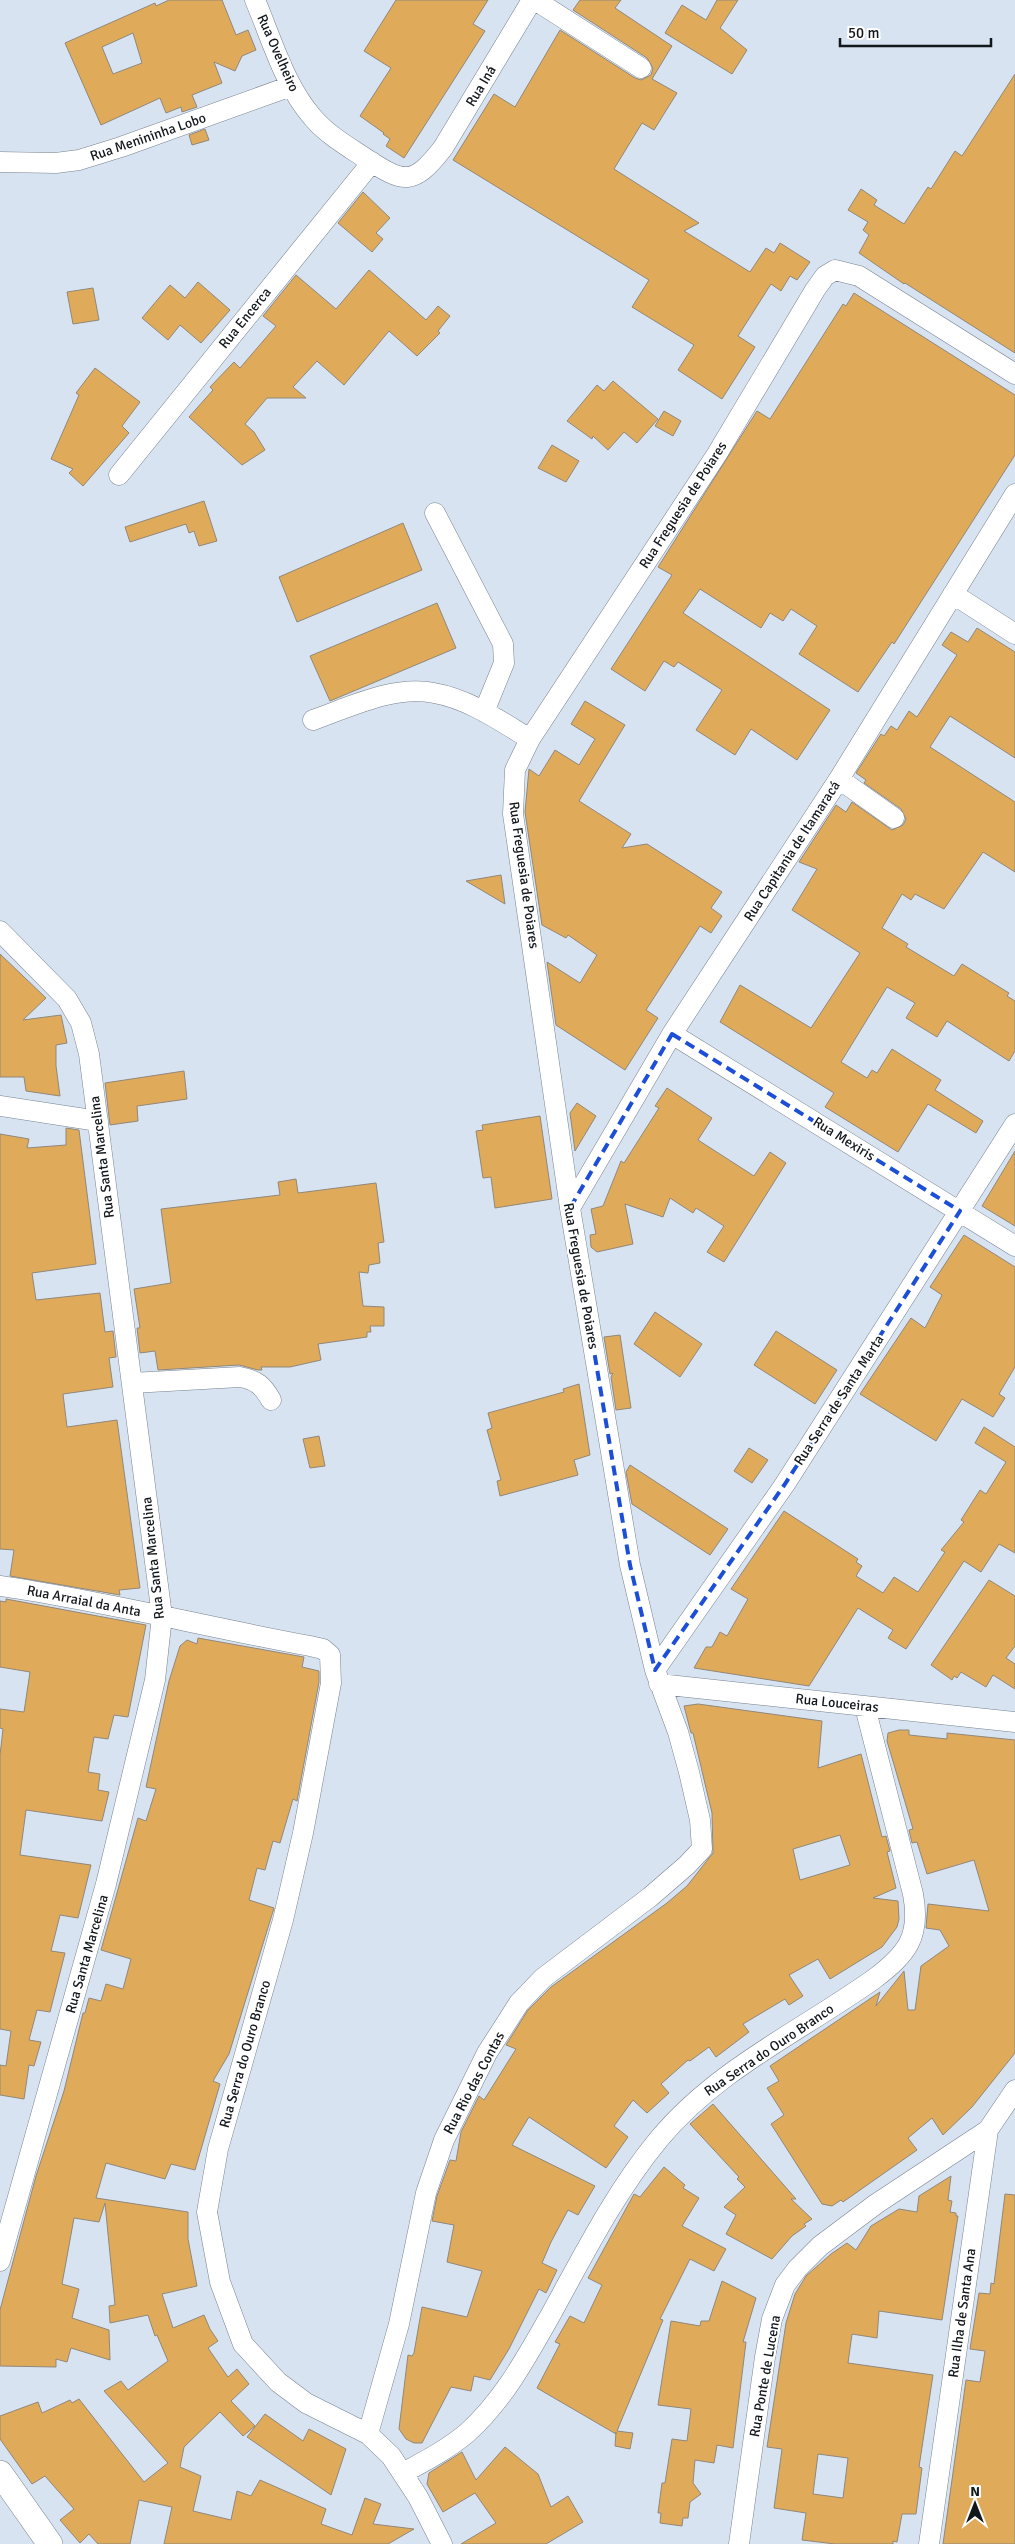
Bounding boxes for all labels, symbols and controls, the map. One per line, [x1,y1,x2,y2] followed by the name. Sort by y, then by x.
[253,12,303,94] street label: Rua Ovelheiro
[840,15,991,47] scale bar
[848,24,879,42] text: 50 m
[462,62,500,110] street label: Rua Iná
[88,109,208,165] street label: Rua Menininha Lobo
[215,284,275,352] street label: Rua Encerca
[636,438,730,572] street label: Rua Freguesia de Poiares
[740,778,844,924] street label: Rua Capitania de Itamaracá
[505,800,543,950] street label: Rua Freguesia de Poiares
[86,1095,118,1219] street label: Rua Santa Marcelina
[810,1113,878,1165] street label: Rua Mexiris
[560,1202,602,1350] street label: Rua Freguesia de Poiares
[790,1332,888,1468] street label: Rua Serra de Santa Marta
[138,1496,168,1620] street label: Rua Santa Marcelina
[26,1582,142,1620] street label: Rua Arraial da Anta
[795,1690,879,1716] street label: Rua Louceiras
[62,1893,112,2015] street label: Rua Santa Marcelina
[216,1978,274,2130] street label: Rua Serra do Ouro Branco
[701,2000,837,2100] street label: Rua Serra do Ouro Branco
[440,2029,508,2137] street label: Rua Rio das Contas
[945,2247,979,2379] street label: Rua Ilha de Santa Ana
[746,2314,784,2438] street label: Rua Ponte de Lucena
[950,2479,1000,2529] north arrow
[970,2483,980,2500] text: N

